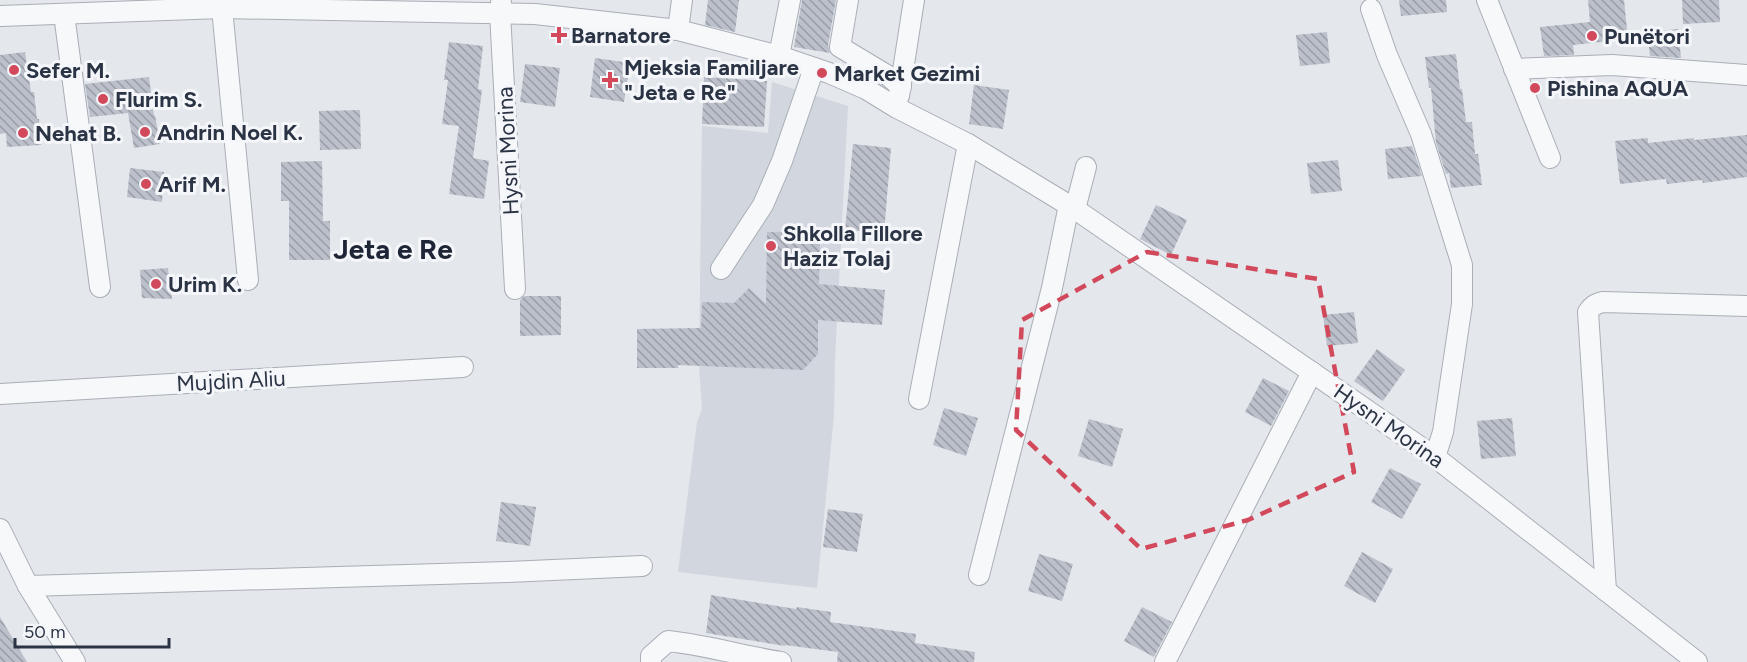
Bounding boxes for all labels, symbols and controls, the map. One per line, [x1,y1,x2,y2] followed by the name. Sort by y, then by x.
[571,22,671,49] place label: Barnatore
[1604,23,1690,50] place label: Punëtori
[552,28,566,42] marker: Barnatore
[1585,29,1599,43] marker: Punëtori
[624,54,799,106] place label: Mjeksia Familjare "Jeta e Re"
[26,57,110,84] place label: Sefer M.
[834,60,980,87] place label: Market Gezimi
[7,63,21,77] marker: Sefer M.
[815,66,829,80] marker: Market Gezimi
[601,71,619,89] marker: Mjeksia Familjare "Jeta e Re"
[1547,75,1689,102] place label: Pishina AQUA
[1528,81,1542,95] marker: Pishina AQUA
[115,86,202,113] place label: Flurim S.
[491,86,525,216] street label: Hysni Morina
[96,92,110,106] marker: Flurim S.
[157,119,303,146] place label: Andrin Noel K.
[35,120,121,147] place label: Nehat B.
[138,125,152,139] marker: Andrin Noel K.
[16,126,30,140] marker: Nehat B.
[158,171,226,198] place label: Arif M.
[139,177,153,191] marker: Arif M.
[783,220,923,272] place label: Shkolla Fillore Haziz Tolaj
[333,232,453,266] district label: Jeta e Re
[764,239,778,253] marker: Shkolla Fillore Haziz Tolaj
[168,271,242,298] place label: Urim K.
[149,277,163,291] marker: Urim K.
[176,365,286,397] street label: Mujdin Aliu
[1329,378,1449,474] street label: Hysni Morina
[15,611,170,649] scale bar
[24,621,66,643] text: 50 m

